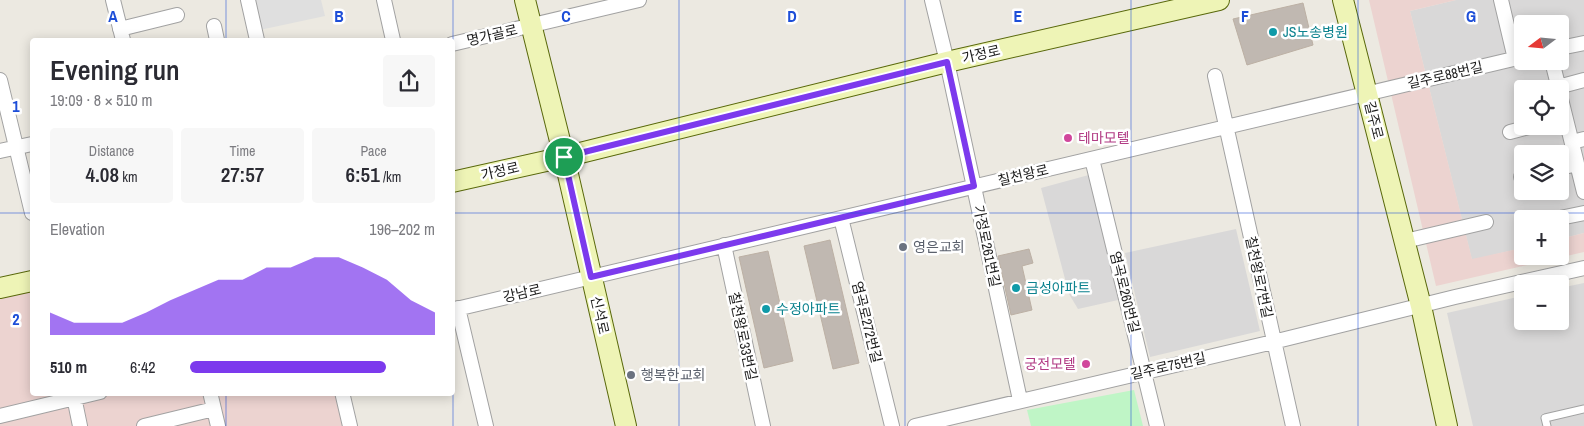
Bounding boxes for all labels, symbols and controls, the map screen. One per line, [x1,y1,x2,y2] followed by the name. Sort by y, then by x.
[108,5,118,27] text: A
[334,5,344,27] text: B
[561,5,571,27] text: C
[787,5,797,27] text: D
[1014,5,1023,27] text: E
[1241,5,1249,27] text: F
[1466,5,1476,27] text: G
[1514,15,1569,70] north arrow
[1514,15,1569,330] map controls
[465,20,519,50] street label: 명가골로
[1283,23,1348,41] place label: JS노송병원
[1267,26,1279,38] marker: JS노송병원
[960,41,1002,67] street label: 가정로
[50,51,180,89] text: Evening run
[383,55,435,107] button: share
[1405,58,1485,92] street label: 길주로88번길
[1514,80,1569,135] button: locate
[50,89,153,111] text: 19:09 · 8 × 510 m
[12,95,20,117] text: 1
[1361,99,1387,141] street label: 길주로
[1078,129,1130,147] place label: 테마모텔
[1062,132,1074,144] marker: 테마모텔
[543,136,585,178] pin
[89,142,134,160] text: Distance
[230,142,255,160] text: Time
[360,142,387,160] text: Pace
[550,143,578,171] icon: arrive
[1514,145,1569,200] button: layers
[479,158,521,184] street label: 가정로
[85,160,119,189] text: 4.08
[221,160,264,189] text: 27:57
[346,160,380,189] text: 6:51
[996,160,1050,190] street label: 칠천왕로
[119,168,138,186] text: km
[380,168,401,186] text: /km
[970,203,1004,289] street label: 가정로261번길
[1514,210,1569,265] button: +
[50,218,105,240] text: Elevation
[369,218,435,240] text: 196–202 m
[1241,234,1277,320] street label: 칠천왕로7번길
[913,238,965,256] place label: 영은교회
[897,241,909,253] marker: 영은교회
[1106,249,1144,335] street label: 염곡로260번길
[1514,275,1569,330] button: −
[848,279,886,365] street label: 염곡로272번길
[1026,279,1091,297] place label: 금성아파트
[501,280,543,306] street label: 강남로
[1010,282,1022,294] marker: 금성아파트
[725,290,761,382] street label: 칠천왕로33번길
[587,294,613,336] street label: 신석로
[776,300,841,318] place label: 수정아파트
[760,303,772,315] marker: 수정아파트
[12,308,20,330] text: 2
[1128,349,1208,383] street label: 길주로75번길
[1024,355,1076,373] place label: 궁전모텔
[50,356,87,378] text: 510 m
[130,356,156,378] text: 6:42
[1080,358,1092,370] marker: 궁전모텔
[641,366,705,384] place label: 행복한교회
[625,369,637,381] marker: 행복한교회

